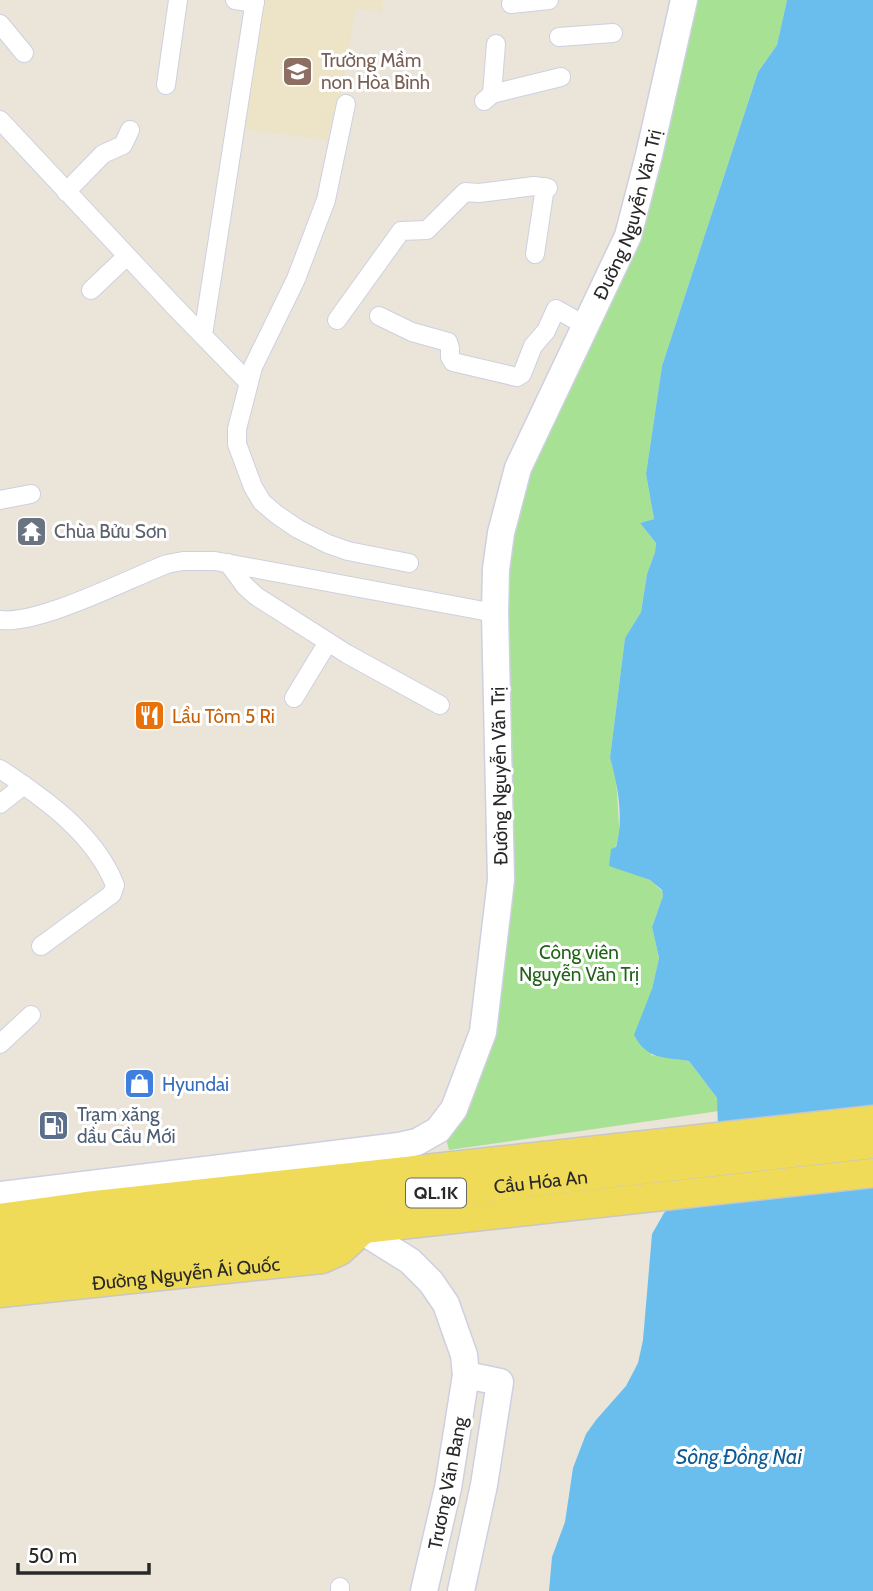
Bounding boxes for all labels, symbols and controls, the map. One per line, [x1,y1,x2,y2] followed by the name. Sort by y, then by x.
[321,49,430,94] place label: Trường Mầm non Hòa Bình
[281,54,315,88] school or university icon: Trường Mầm non Hòa Bình
[588,127,666,304] street label: Đường Nguyễn Văn Trị
[14,514,48,548] temple icon: Chùa Bửu Sơn
[54,520,167,543] place label: Chùa Bửu Sơn
[486,687,513,865] street label: Đường Nguyễn Văn Trị
[132,699,166,733] restaurant icon: Lẩu Tôm 5 Ri
[172,705,275,728] place label: Lẩu Tôm 5 Ri
[519,941,639,986] park label: Công viên Nguyễn Văn Trị
[122,1067,156,1101] shop icon: Hyundai
[162,1073,229,1096] place label: Hyundai
[77,1103,176,1148] place label: Trạm xăng dầu Cầu Mới
[37,1108,71,1142] fuel station icon: Trạm xăng dầu Cầu Mới
[492,1165,589,1199] street label: Cầu Hóa An
[406,1178,466,1208] road number: QL.1K
[91,1252,281,1295] street label: Đường Nguyễn Ái Quốc
[423,1414,472,1551] street label: Trương Văn Bang
[676,1444,802,1469] water label: Sông Đồng Nai
[18,1532,149,1576] scale bar
[28,1543,77,1568] text: 50 m

